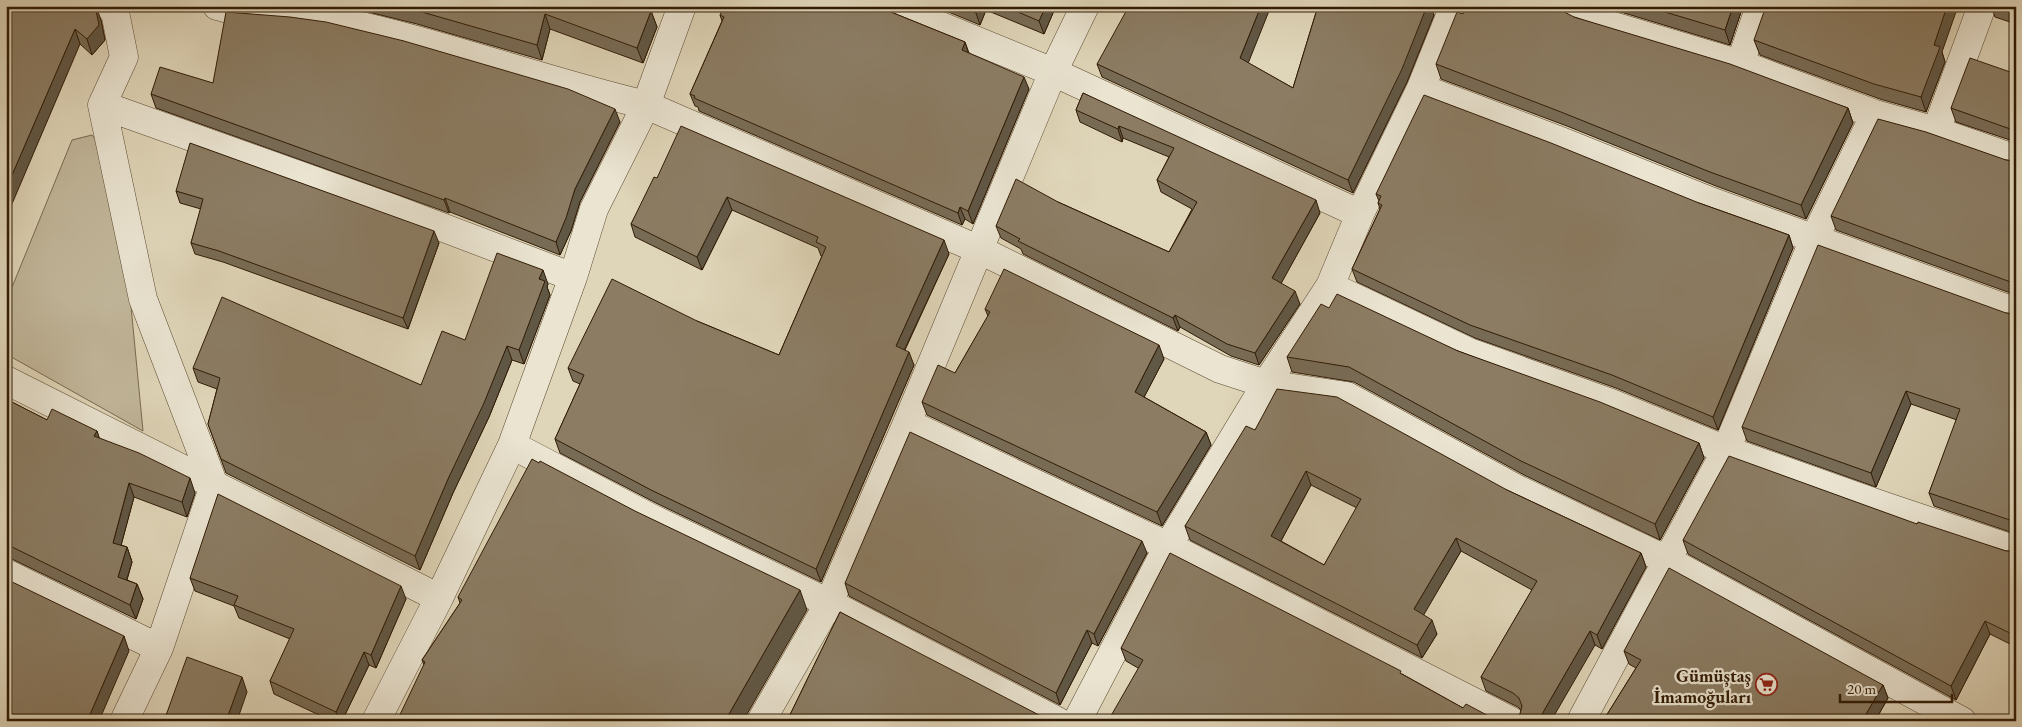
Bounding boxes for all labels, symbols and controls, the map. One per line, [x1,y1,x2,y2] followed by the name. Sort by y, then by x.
[1654,664,1752,708] place label: Gümüştaş İmamoğuları
[1840,672,1952,704] scale bar
[1755,673,1779,697] supermarket icon: Gümüştaş İmamoğuları
[1847,679,1876,698] text: 20 m

